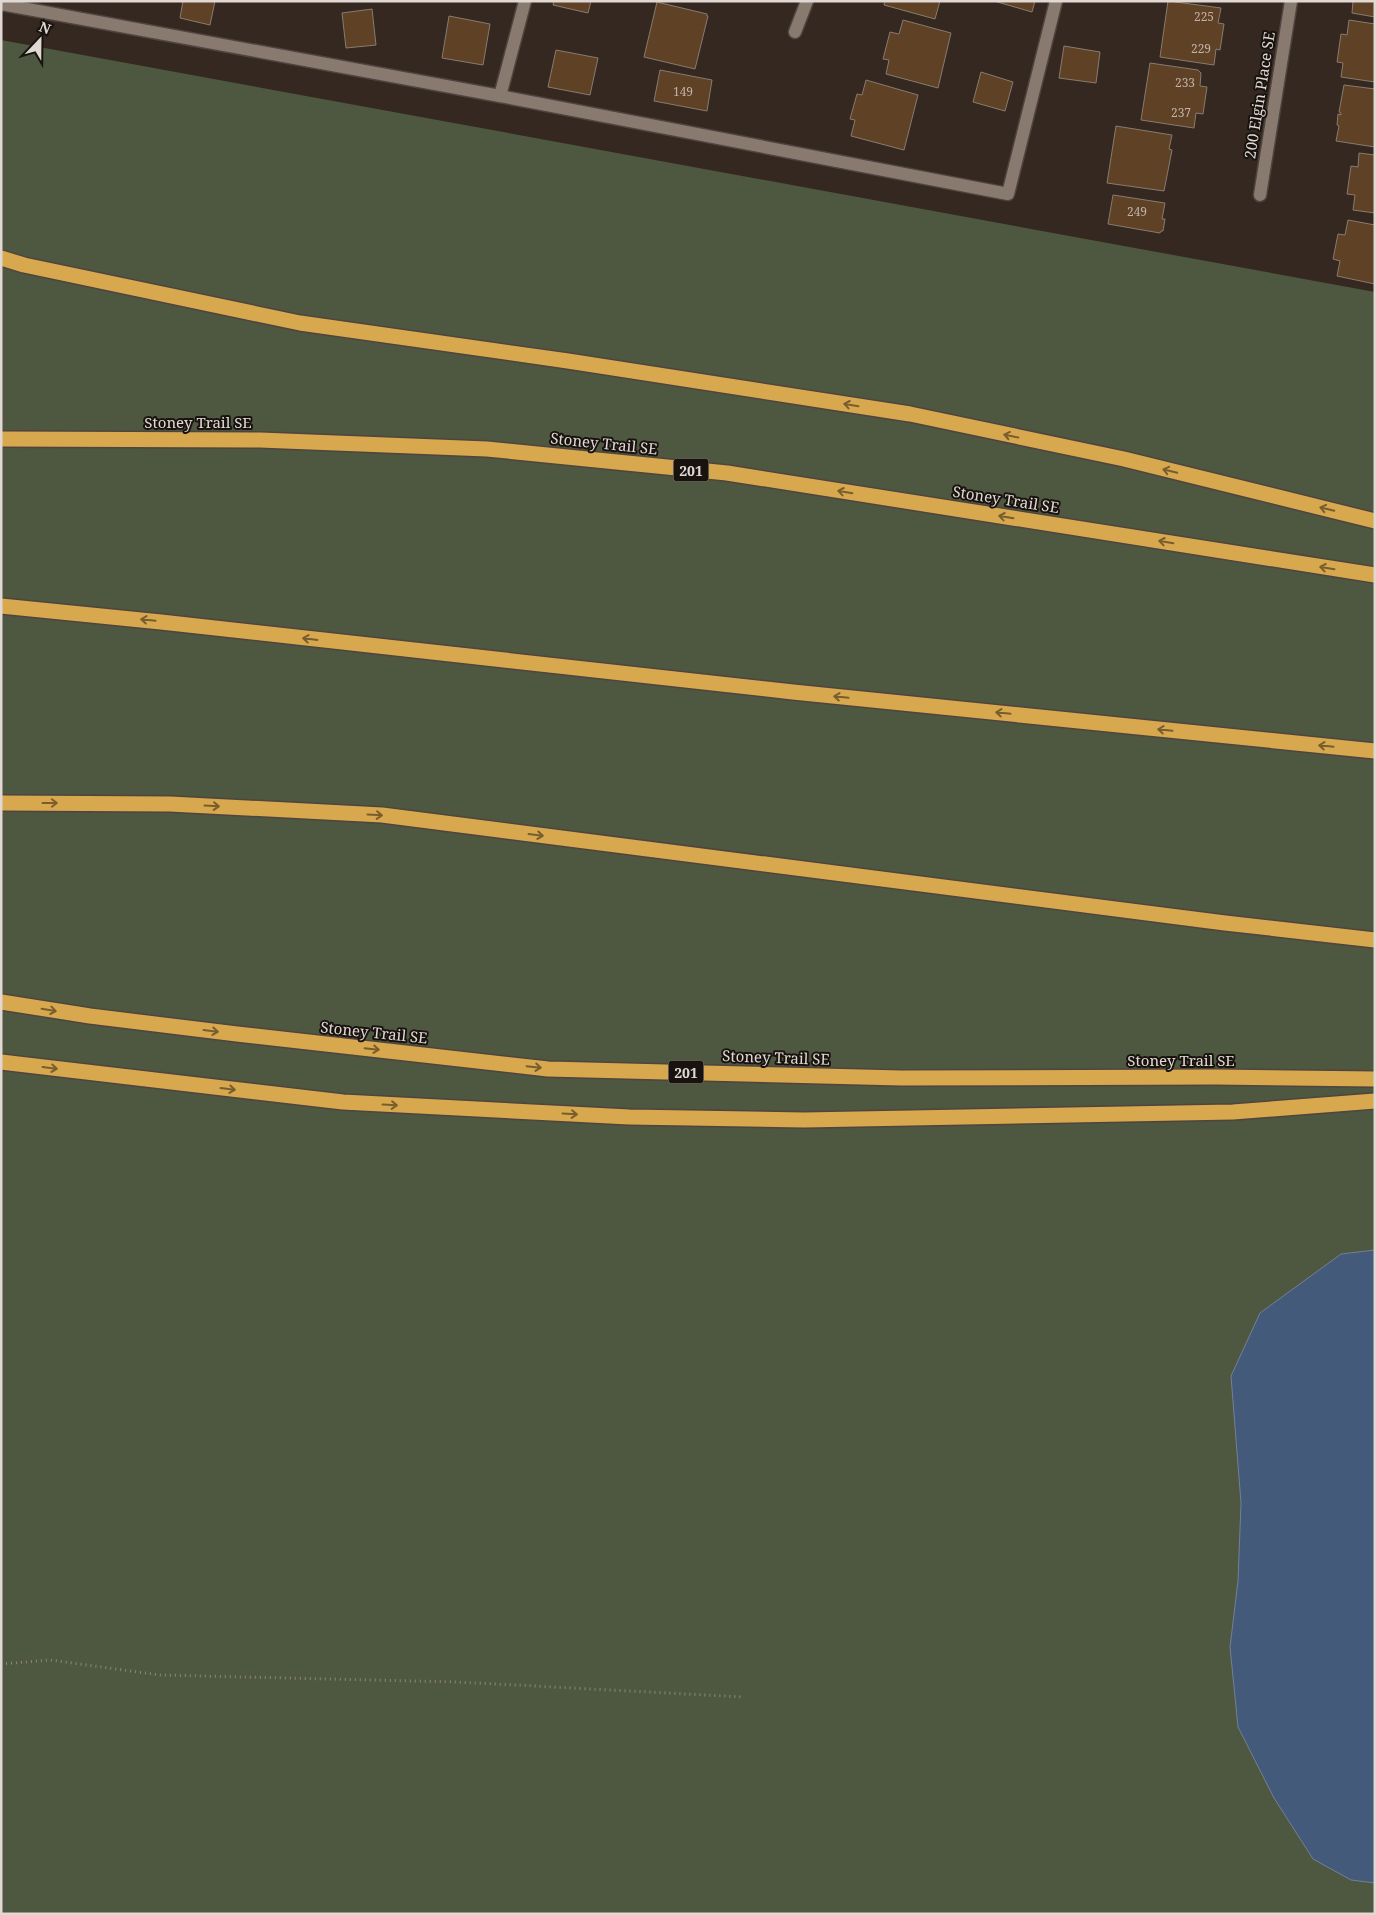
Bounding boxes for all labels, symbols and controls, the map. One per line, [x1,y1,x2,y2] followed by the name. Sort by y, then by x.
[1194,8,1214,25] house number: 225
[15,15,65,65] north arrow
[36,17,54,38] text: N
[1239,30,1279,160] street label: 200 Elgin Place SE
[1191,40,1211,57] house number: 229
[1175,74,1195,91] house number: 233
[673,83,693,100] house number: 149
[1171,104,1191,121] house number: 237
[1127,203,1147,220] house number: 249
[844,400,860,410] one-way arrow
[144,412,252,432] street label: Stoney Trail SE
[550,427,658,459] street label: Stoney Trail SE
[1003,430,1019,440] one-way arrow
[674,458,708,482] road number: 201
[1162,466,1178,475] one-way arrow
[951,481,1061,517] street label: Stoney Trail SE
[837,486,853,496] one-way arrow
[1320,504,1336,514] one-way arrow
[998,511,1014,521] one-way arrow
[1158,537,1174,547] one-way arrow
[1319,562,1335,572] one-way arrow
[141,615,157,625] one-way arrow
[302,634,318,644] one-way arrow
[834,692,850,702] one-way arrow
[995,708,1011,718] one-way arrow
[1157,725,1173,734] one-way arrow
[1319,741,1335,751] one-way arrow
[42,798,58,808] one-way arrow
[204,802,220,811] one-way arrow
[366,810,382,819] one-way arrow
[528,830,544,840] one-way arrow
[41,1005,57,1015] one-way arrow
[320,1016,428,1048] street label: Stoney Trail SE
[202,1026,218,1036] one-way arrow
[364,1044,380,1054] one-way arrow
[722,1045,830,1069] street label: Stoney Trail SE
[1127,1050,1235,1070] street label: Stoney Trail SE
[668,1060,704,1084] road number: 201
[525,1062,541,1072] one-way arrow
[41,1063,57,1073] one-way arrow
[220,1084,236,1094] one-way arrow
[382,1100,398,1109] one-way arrow
[562,1109,578,1118] one-way arrow

